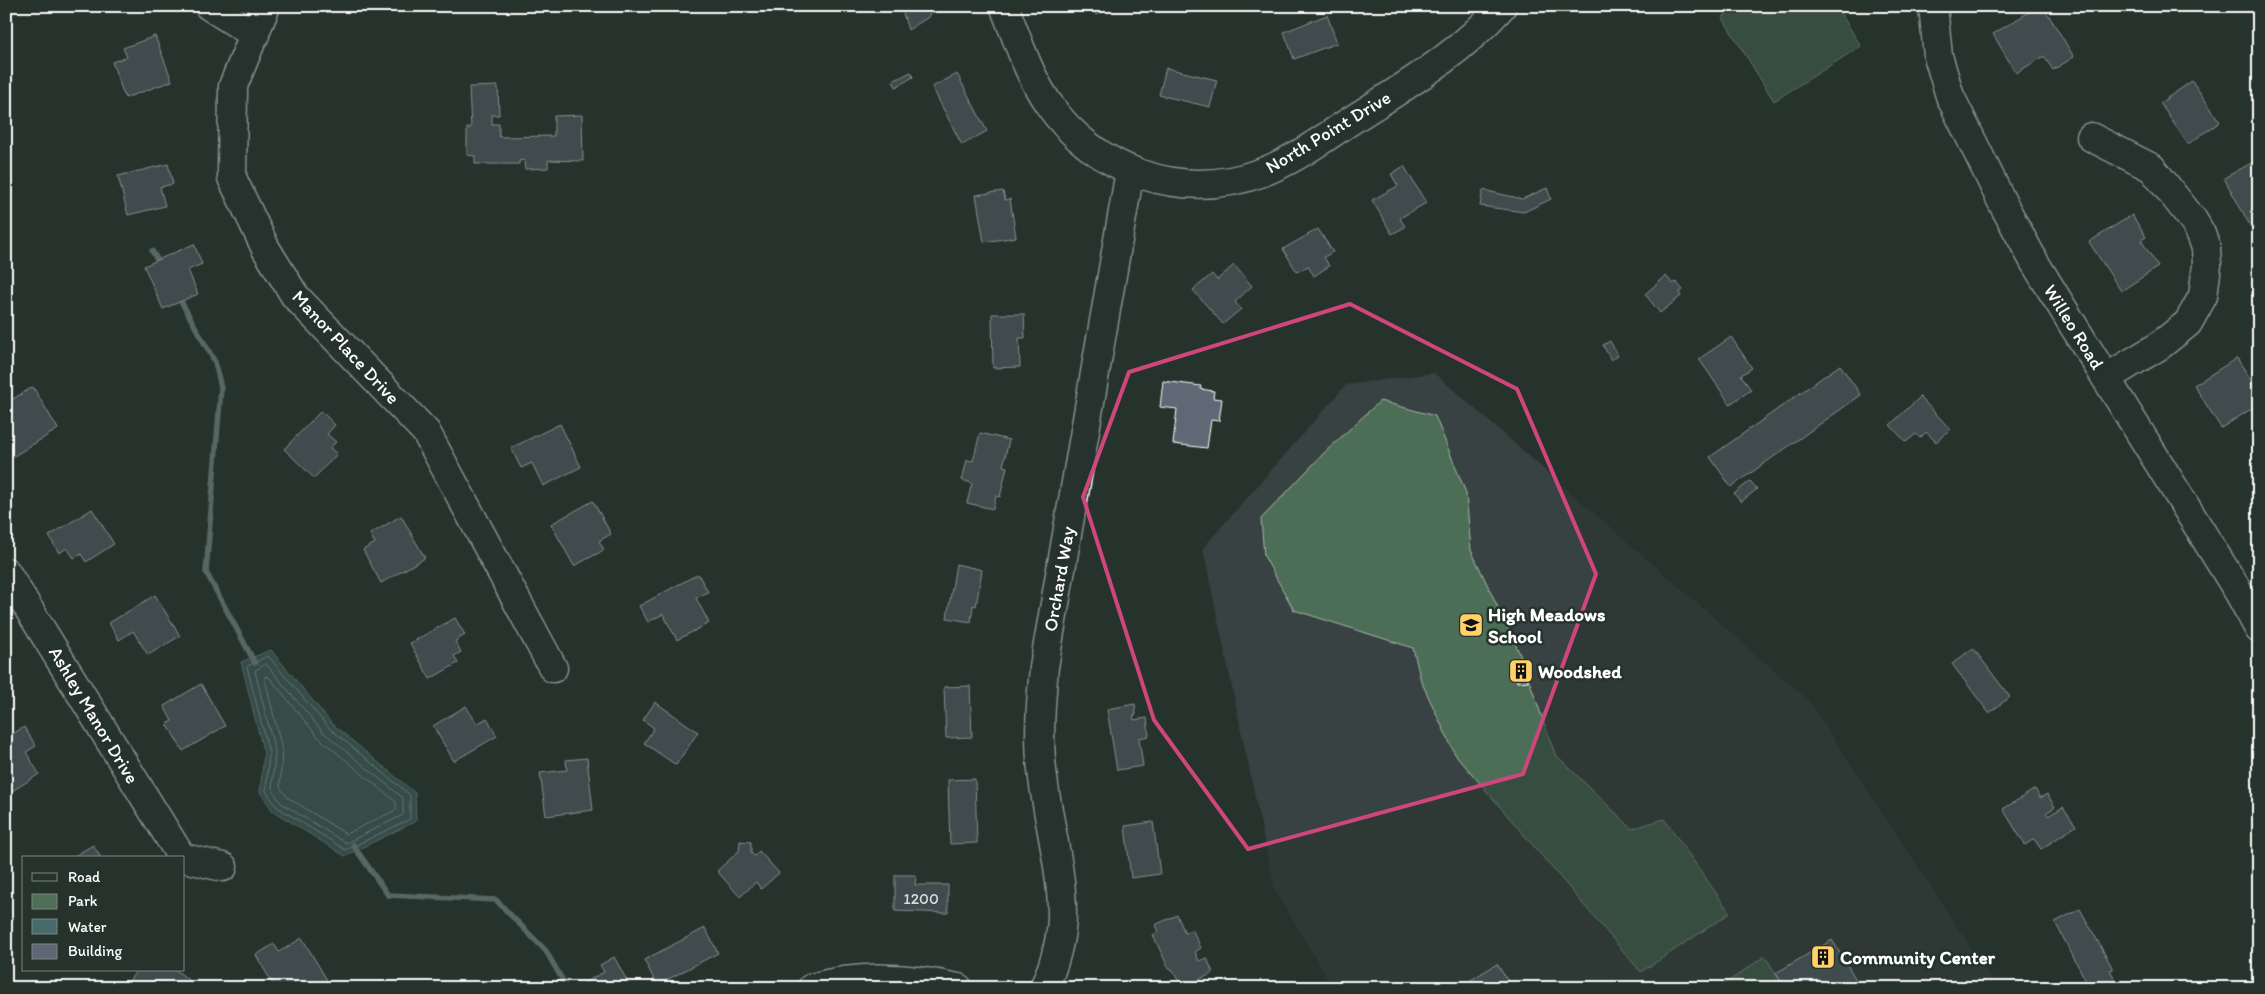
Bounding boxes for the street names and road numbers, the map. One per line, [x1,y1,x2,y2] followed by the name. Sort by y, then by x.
[1261,86,1395,178] street label: North Point Drive
[2039,280,2109,374] street label: Willeo Road
[287,285,405,409] street label: Manor Place Drive
[1038,525,1080,633] street label: Orchard Way
[44,642,144,788] street label: Ashley Manor Drive

